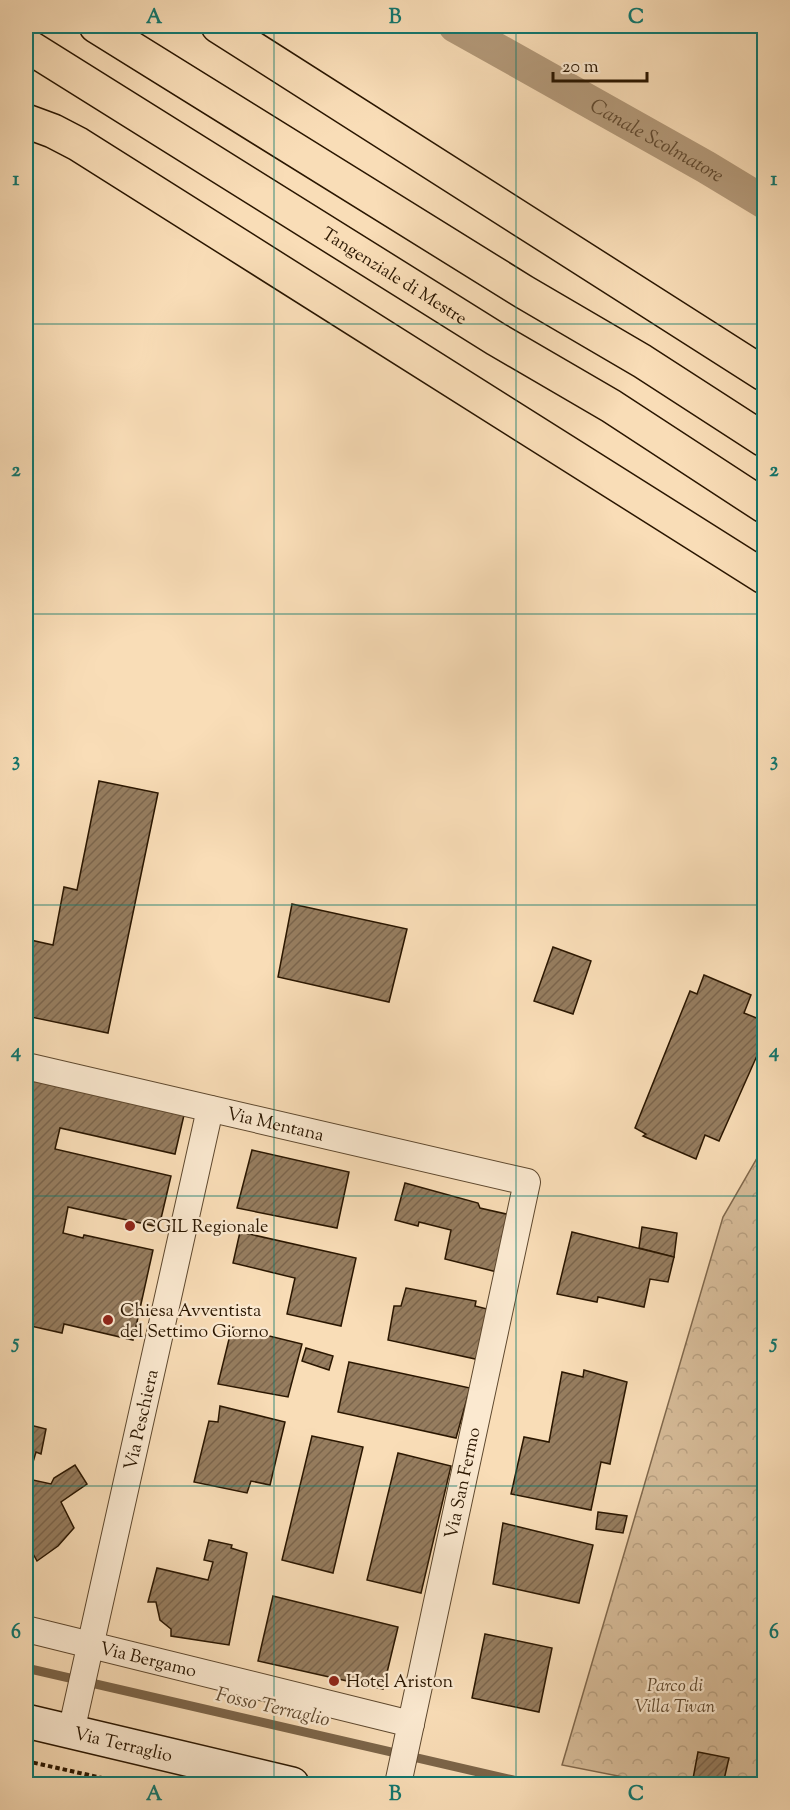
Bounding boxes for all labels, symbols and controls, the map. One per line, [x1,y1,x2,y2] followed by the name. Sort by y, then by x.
[146,4,163,33] text: A
[389,4,402,33] text: B
[628,4,644,33] text: C
[553,45,648,83] scale bar
[562,55,599,81] text: 20 m
[584,93,728,191] water label: Canale Scolmatore
[13,166,20,195] text: 1
[771,166,778,195] text: 1
[316,222,471,333] street label: Tangenziale di Mestre
[11,457,21,486] text: 2
[769,457,779,486] text: 2
[12,747,20,776] text: 3
[770,747,778,776] text: 3
[10,1038,21,1067] text: 4
[768,1038,779,1067] text: 4
[224,1102,326,1150] street label: Via Mentana
[142,1215,268,1241] place label: CGIL Regionale
[123,1219,137,1233] marker: CGIL Regionale
[120,1299,269,1346] place label: Chiesa Avventista del Settimo Giorno
[101,1313,115,1327] marker: Chiesa Avventista del Settimo Giorno
[11,1329,20,1358] text: 5
[769,1329,778,1358] text: 5
[119,1367,167,1473] street label: Via Peschiera
[439,1425,489,1542] street label: Via San Fermo
[11,1619,21,1648] text: 6
[769,1619,779,1648] text: 6
[97,1637,199,1686] street label: Via Bergamo
[346,1670,453,1696] place label: Hotel Ariston
[327,1674,341,1688] marker: Hotel Ariston
[635,1674,716,1721] park label: Parco di Villa Tivan
[213,1681,332,1736] water label: Fosso Terraglio
[71,1722,175,1770] street label: Via Terraglio
[146,1781,163,1810] text: A
[389,1781,402,1810] text: B
[628,1781,644,1810] text: C

